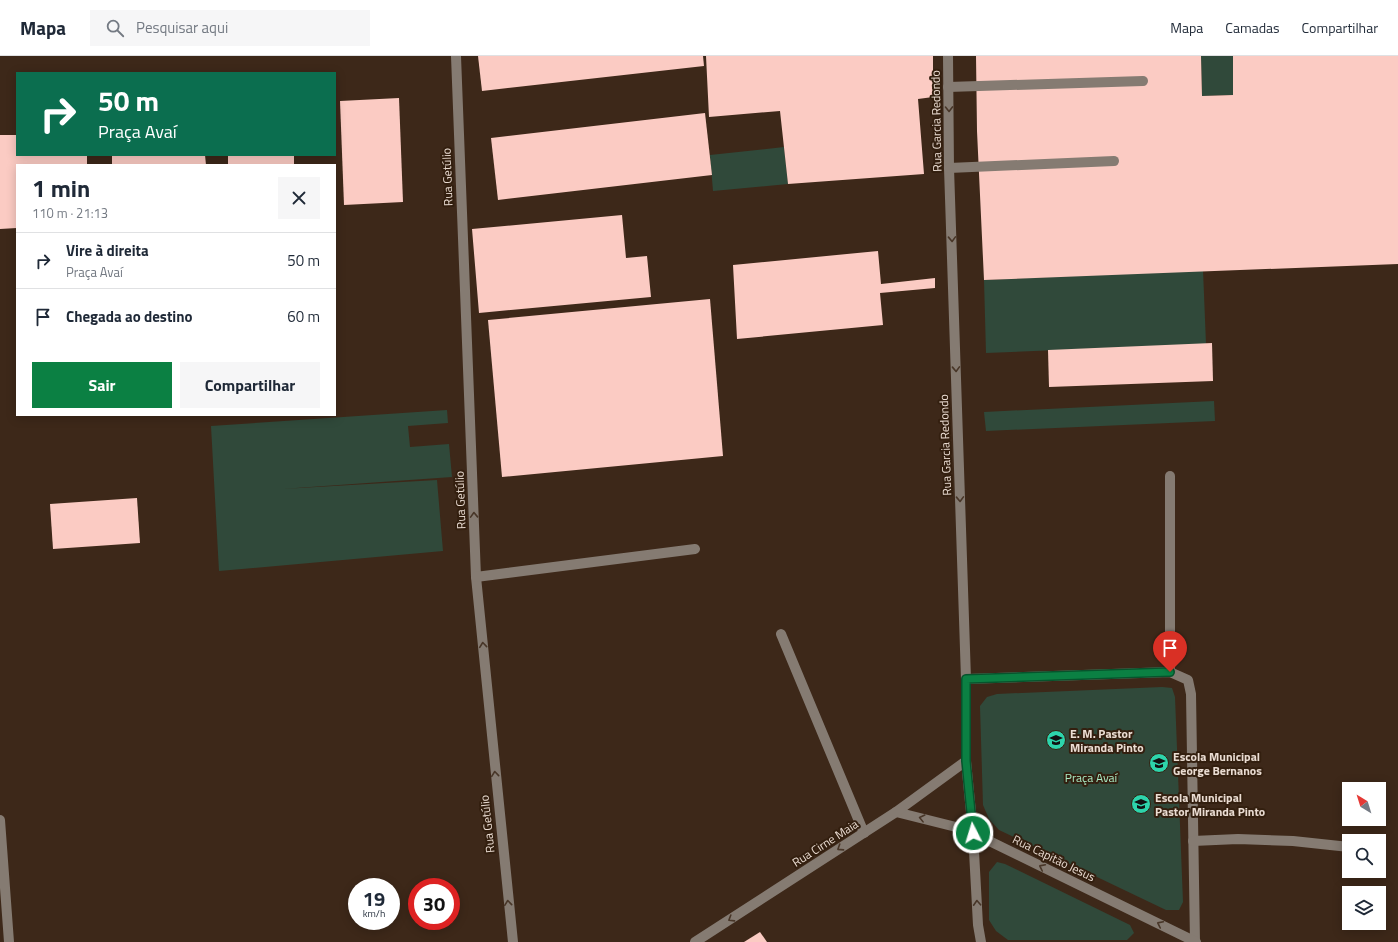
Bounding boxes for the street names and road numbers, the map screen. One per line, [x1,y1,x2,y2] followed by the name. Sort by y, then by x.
[926,70,946,172] street label: Rua Garcia Redondo
[436,148,458,206] street label: Rua Getúlio
[934,394,956,496] street label: Rua Garcia Redondo
[449,471,471,529] street label: Rua Getúlio
[475,794,499,854] street label: Rua Getúlio
[788,814,862,872] street label: Rua Cirne Maia
[1009,830,1099,886] street label: Rua Capitão Jesus

